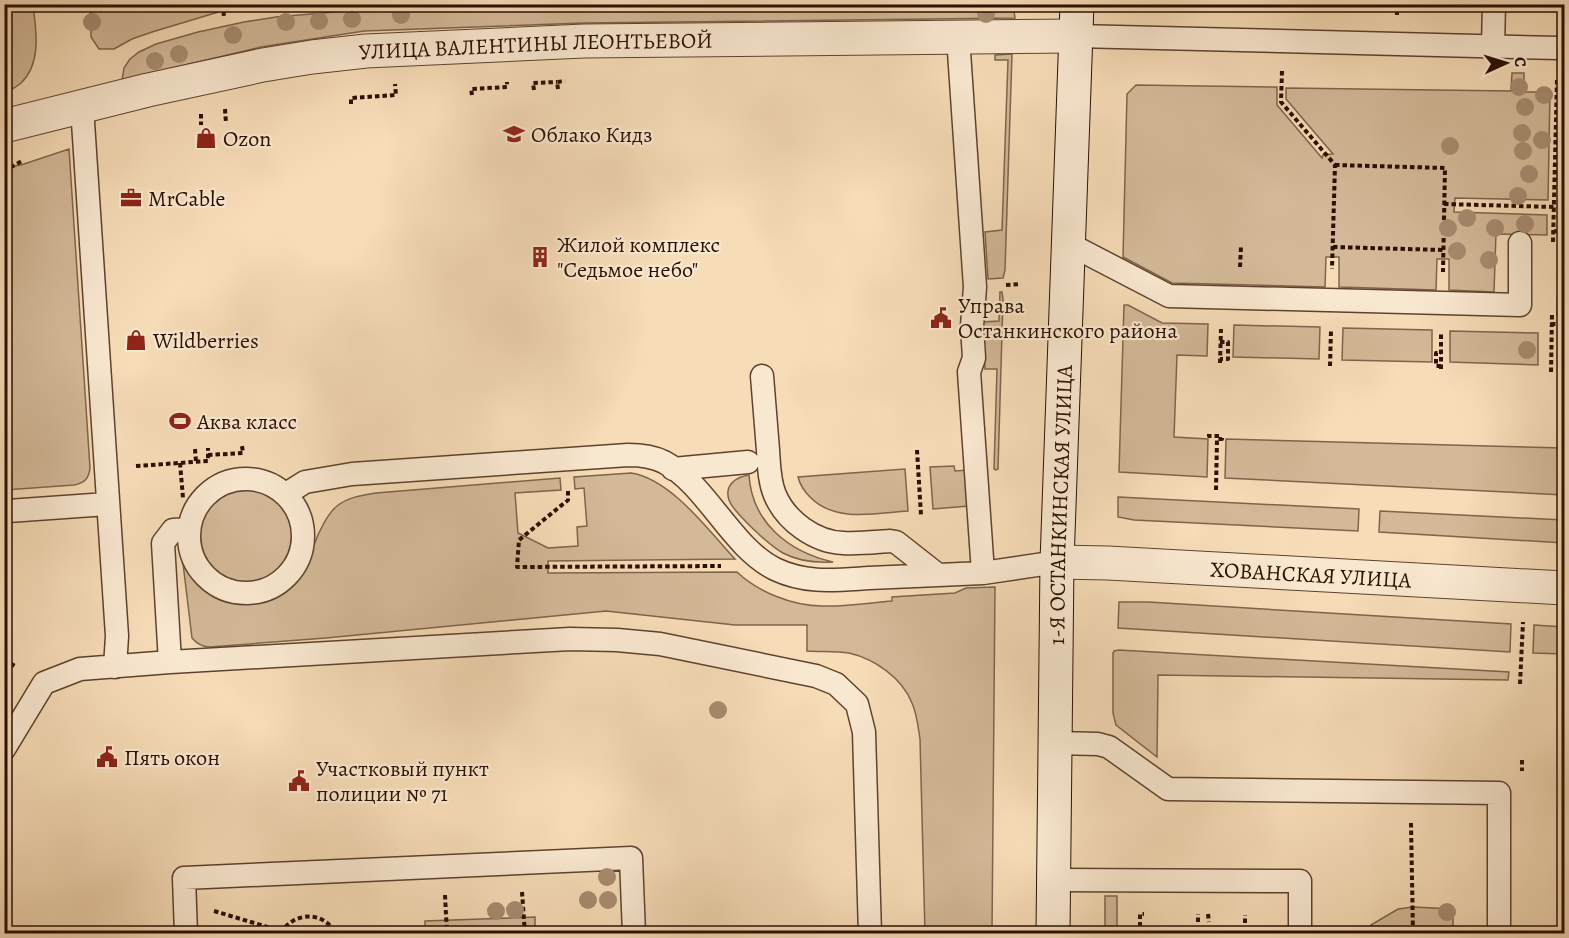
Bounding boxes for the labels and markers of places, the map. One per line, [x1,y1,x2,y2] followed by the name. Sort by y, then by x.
[531,120,653,150] place label: Облако Кидз
[502,122,526,146] school or university icon: Облако Кидз
[223,124,271,154] place label: Ozon
[194,126,218,150] shop icon: Ozon
[148,184,225,214] place label: MrCable
[119,186,143,210] office icon: MrCable
[557,230,720,285] place label: Жилой комплекс "Седьмое небо"
[528,245,552,269] building icon: Жилой комплекс "Седьмое небо"
[958,291,1178,346] place label: Управа Останкинского района
[929,306,953,330] public building icon: Управа Останкинского района
[152,326,259,356] place label: Wildberries
[124,328,148,352] shop icon: Wildberries
[196,407,297,437] place label: Аква класс
[168,409,192,433] sports icon: Аква класс
[124,743,220,773] place label: Пять окон
[95,745,119,769] public building icon: Пять окон
[316,754,489,809] place label: Участковый пункт полиции № 71
[287,769,311,793] public building icon: Участковый пункт полиции № 71

